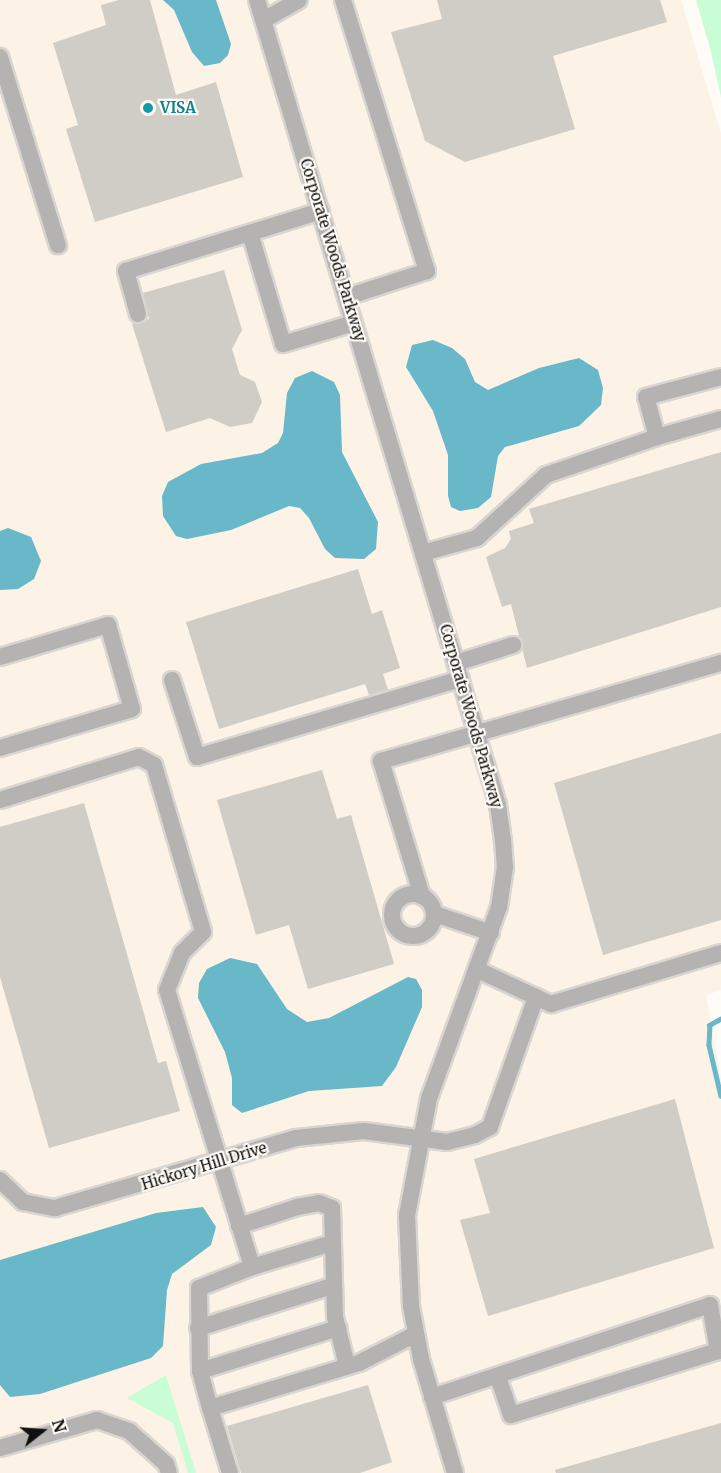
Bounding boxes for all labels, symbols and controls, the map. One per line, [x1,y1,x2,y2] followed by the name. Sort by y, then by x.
[160,99,196,117] place label: VISA
[141,101,155,115] marker: VISA
[297,157,369,343] street label: Corporate Woods Parkway
[436,622,506,810] street label: Corporate Woods Parkway
[139,1138,269,1194] street label: Hickory Hill Drive
[12,1401,72,1461] north arrow
[48,1417,71,1435] text: N

